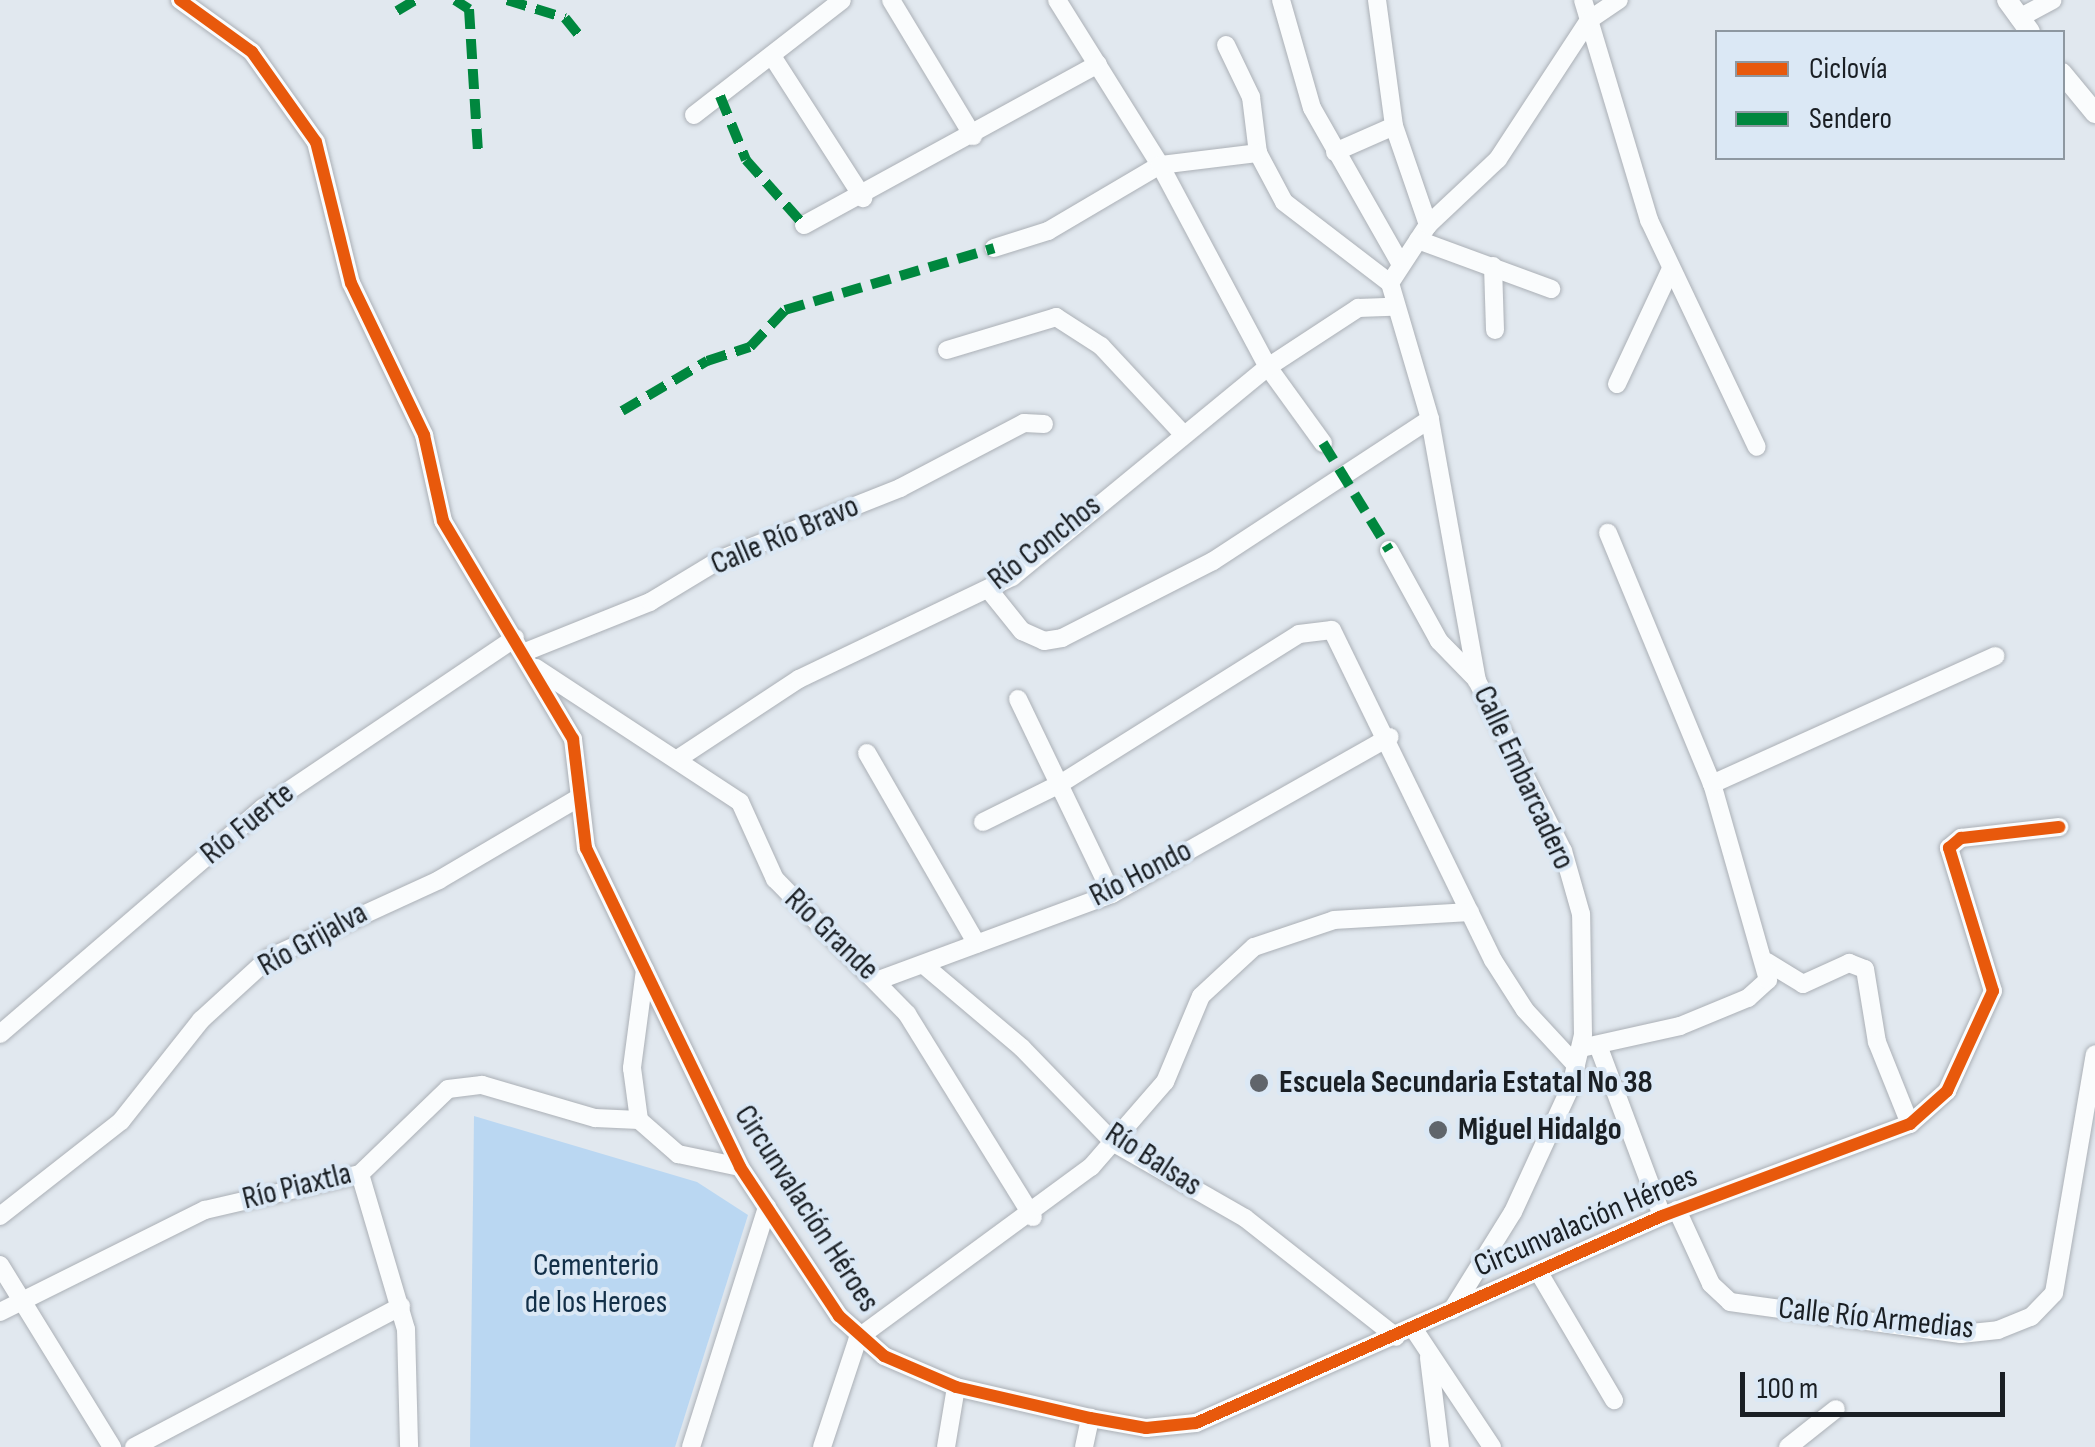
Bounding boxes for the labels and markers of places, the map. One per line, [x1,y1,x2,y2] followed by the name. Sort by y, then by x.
[1279,1064,1653,1102] place label: Escuela Secundaria Estatal No 38
[1248,1072,1270,1094] marker: Escuela Secundaria Estatal No 38
[1458,1111,1622,1149] place label: Miguel Hidalgo
[1427,1119,1449,1141] marker: Miguel Hidalgo

